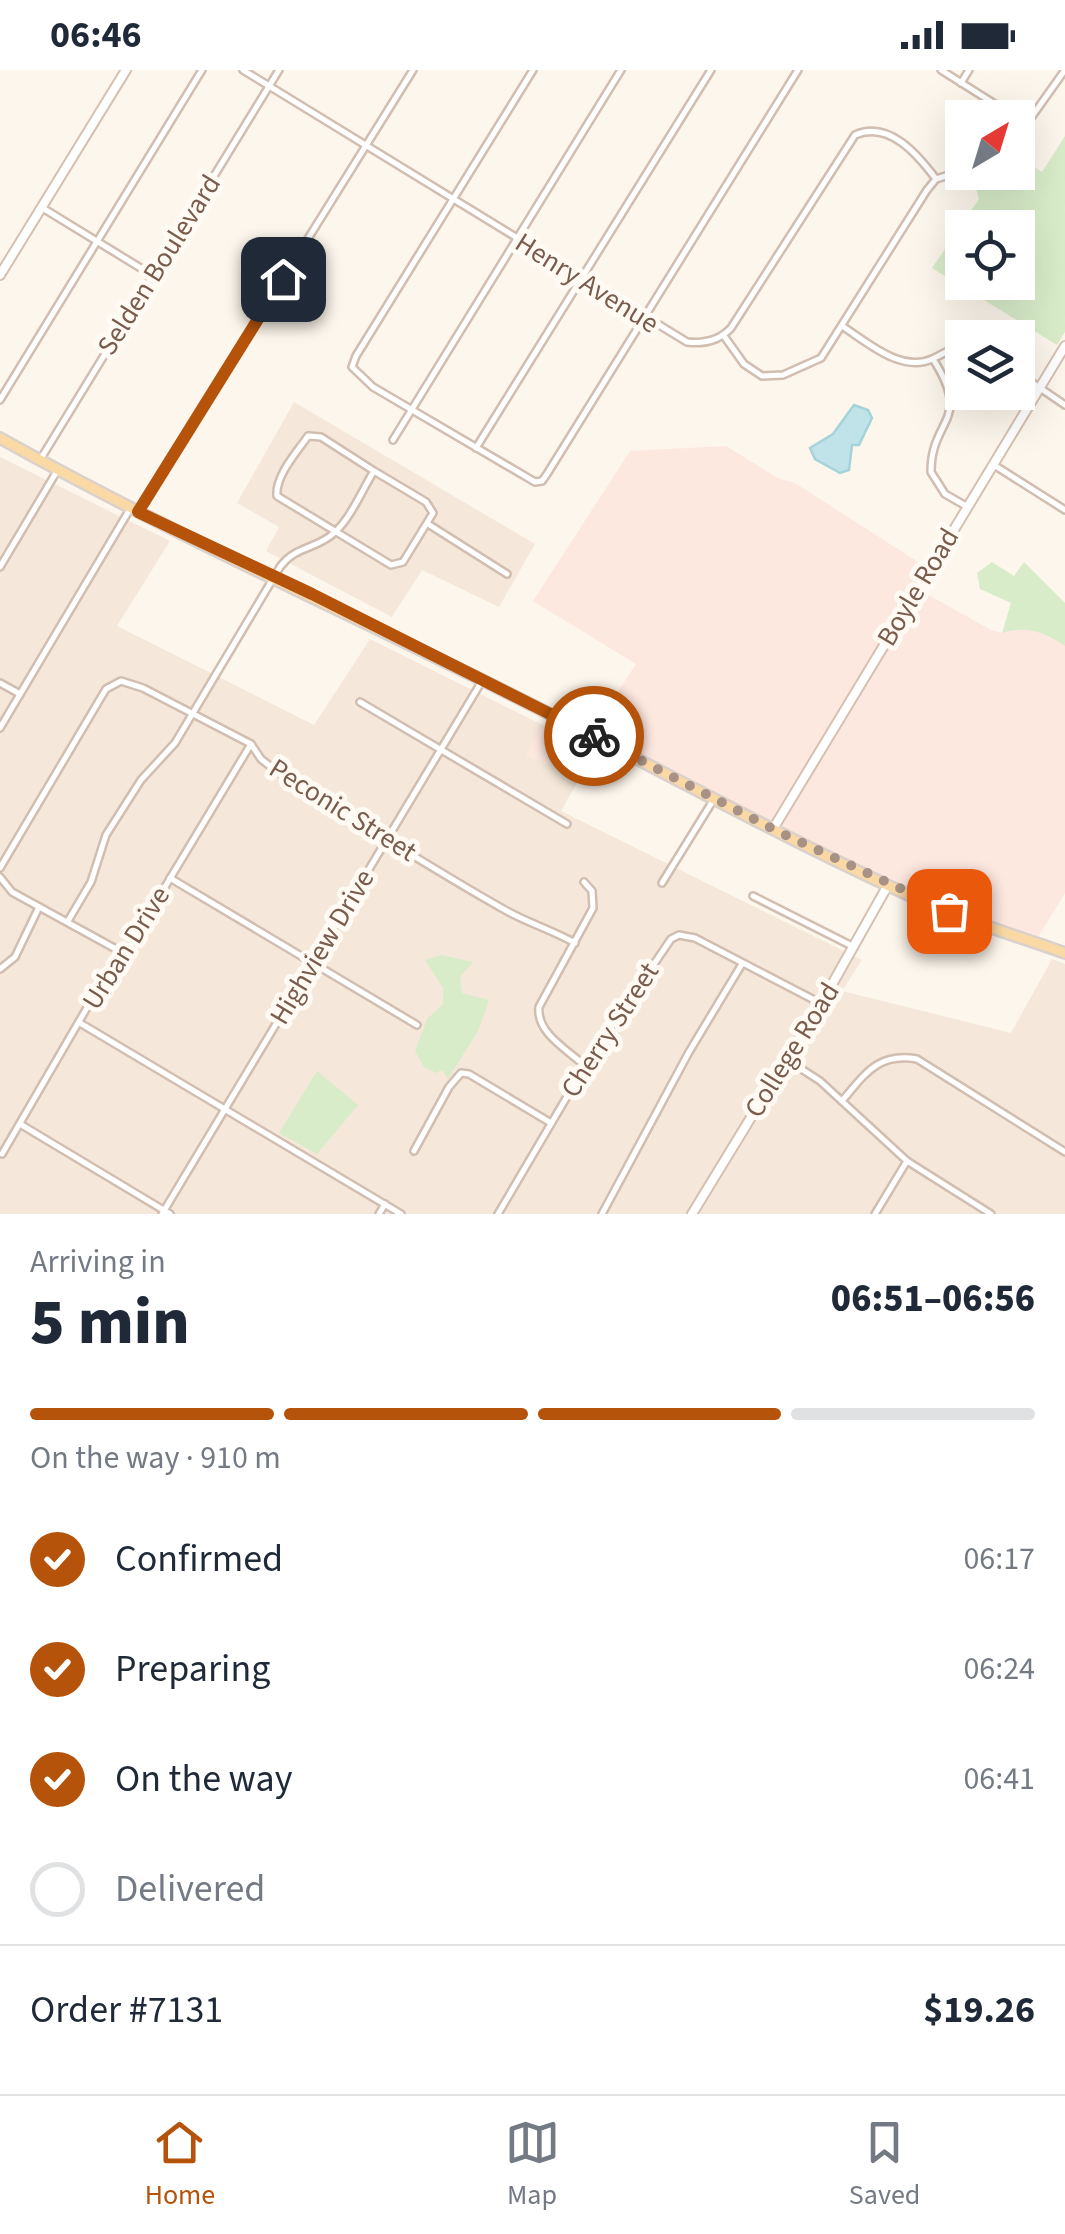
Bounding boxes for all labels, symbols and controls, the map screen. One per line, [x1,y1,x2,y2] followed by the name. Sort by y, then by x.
[50,8,142,62] text: 06:46
[945,100,1035,190] north arrow
[945,100,1035,410] map controls
[87,167,231,363] street label: Selden Boulevard
[945,210,1035,300] button: locate
[507,223,667,343] street label: Henry Avenue
[241,237,326,322] pin
[256,252,311,307] icon: home
[945,320,1035,410] button: layers
[867,520,969,654] street label: Boyle Road
[544,686,644,786] courier
[567,709,622,764] icon: bike
[262,749,425,872] street label: Peconic Street
[260,862,384,1032] street label: Highview Drive
[907,869,992,954] pin
[72,879,180,1017] street label: Urban Drive
[922,884,977,939] icon: bag
[551,954,669,1106] street label: Cherry Street
[735,975,849,1125] street label: College Road
[30,1239,166,1285] text: Arriving in
[831,1272,1035,1326] text: 06:51–06:56
[30,1276,190,1369] text: 5 min
[30,1435,281,1481] text: On the way · 910 m
[30,1532,85,1587] icon: check
[115,1532,283,1586] text: Confirmed
[963,1536,1035,1582] text: 06:17
[30,1642,85,1697] icon: check
[115,1642,270,1696] text: Preparing
[963,1646,1035,1692] text: 06:24
[30,1752,85,1807] icon: check
[115,1752,292,1806] text: On the way
[963,1756,1035,1802] text: 06:41
[115,1862,265,1916] text: Delivered
[30,1983,223,2037] text: Order #7131
[923,1983,1035,2037] text: $19.26
[145,2115,215,2215] tab: Home
[505,2115,560,2215] tab: Map
[849,2115,920,2215] tab: Saved

